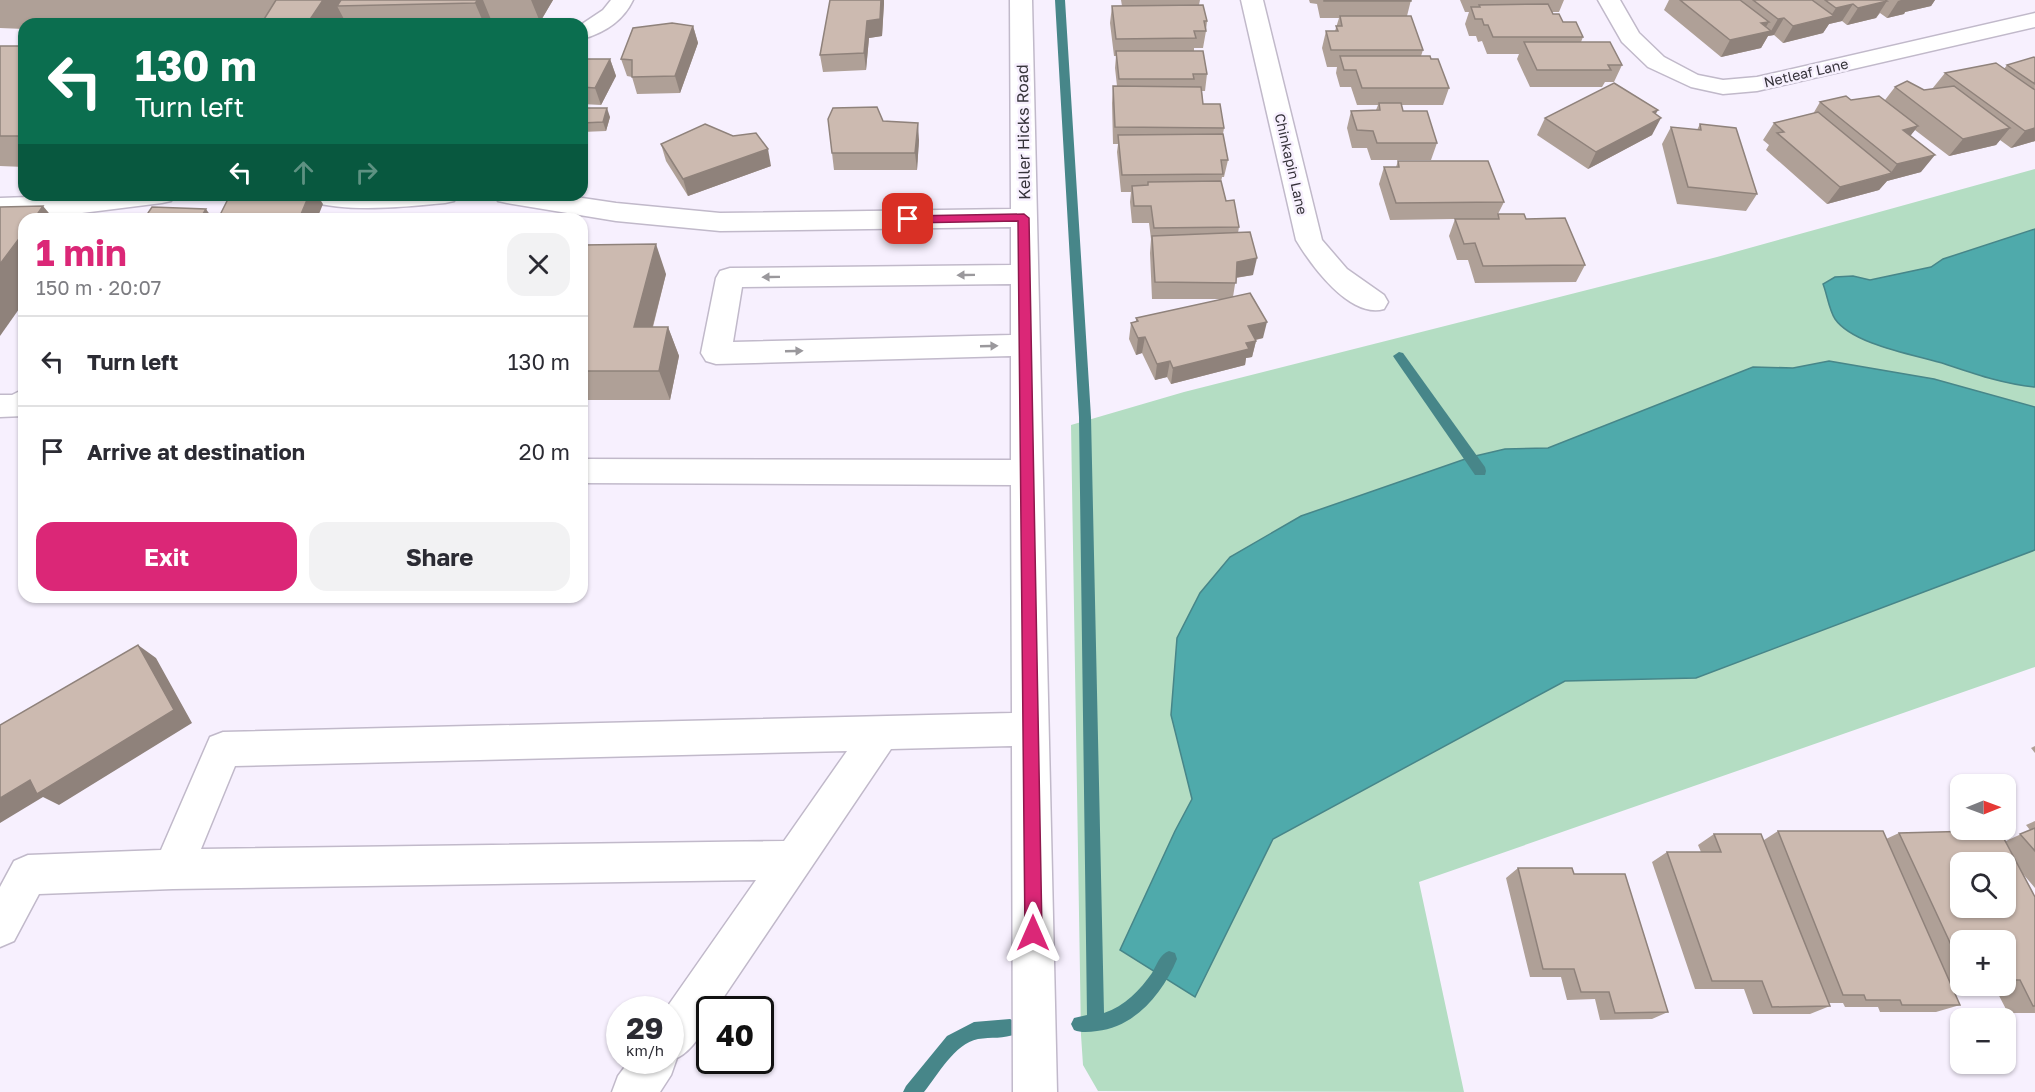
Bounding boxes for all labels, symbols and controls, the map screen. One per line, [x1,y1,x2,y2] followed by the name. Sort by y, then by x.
[135,40,257,90] text: 130 m
[36,42,114,120] icon: left
[1762,55,1850,90] street label: Netleaf Lane
[1012,64,1034,200] street label: Keller Hicks Road
[135,91,244,123] text: Turn left
[1272,112,1311,216] street label: Chinkapin Lane
[224,156,257,189] icon: left
[287,156,320,189] icon: ahead
[350,156,383,189] icon: right
[882,193,933,244] pin
[891,202,924,235] icon: arrive
[36,231,127,274] text: 1 min
[507,233,570,296] button: close
[956,270,975,280] one-way arrow
[761,272,780,282] one-way arrow
[36,275,161,299] text: 150 m · 20:07
[979,341,998,351] one-way arrow
[36,345,69,378] icon: left
[784,346,803,356] one-way arrow
[87,348,178,375] text: Turn left
[508,348,570,375] text: 130 m
[36,435,69,468] icon: arrive
[87,438,305,465] text: Arrive at destination
[519,438,570,465] text: 20 m
[36,522,297,591] button: Exit
[309,522,570,591] button: Share
[1950,774,2016,840] north arrow
[1950,774,2016,1074] map controls
[1950,852,2016,918] button: search
[1001,901,1065,965] position arrow
[1950,930,2016,996] button: +
[696,996,774,1074] speed limit sign: 40
[1950,1008,2016,1074] button: −
[626,1010,664,1046] text: 29
[626,1041,664,1059] text: km/h

